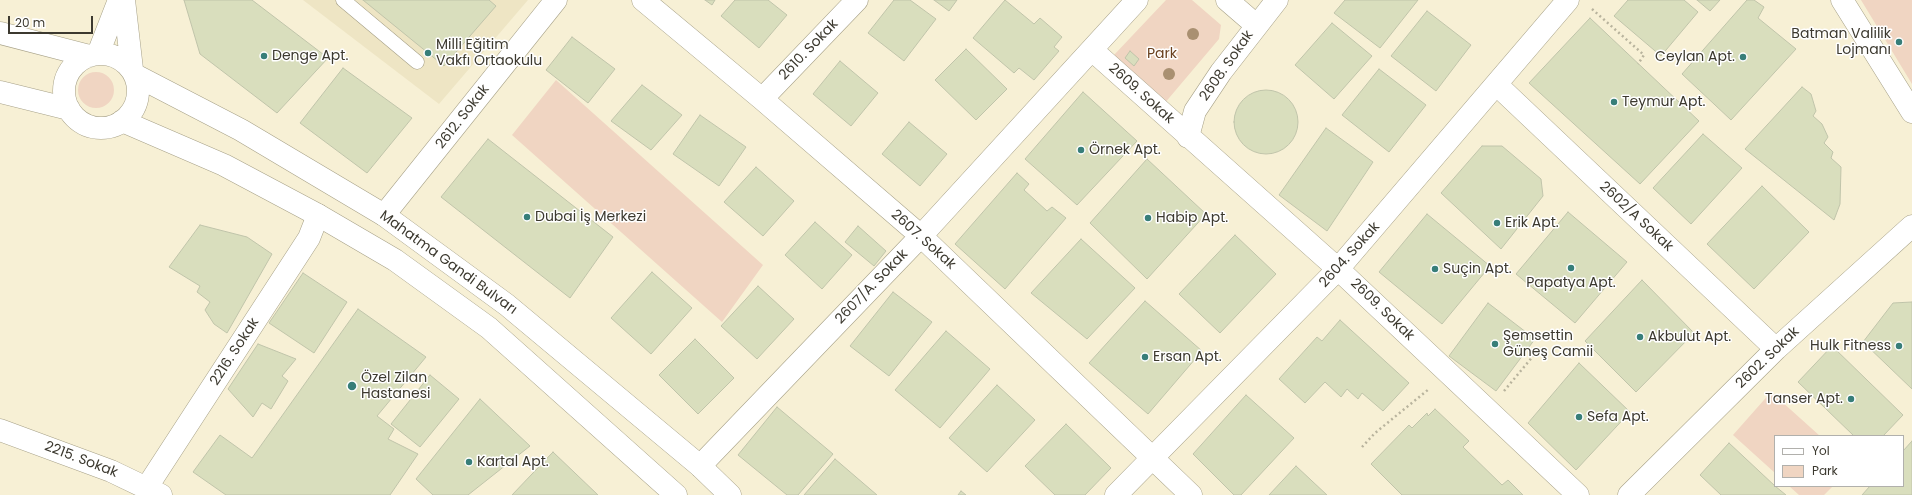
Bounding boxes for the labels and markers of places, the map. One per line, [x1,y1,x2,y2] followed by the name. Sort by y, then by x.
[1791,26,1891,58] place label: Batman Valilik Lojmanı
[436,37,542,70] place label: Milli Eğitim Vakfı Ortaokulu
[1894,37,1904,47] marker: Batman Valilik Lojmanı
[272,48,348,64] place label: Denge Apt.
[423,48,433,58] marker: Milli Eğitim Vakfı Ortaokulu
[1655,49,1735,65] place label: Ceylan Apt.
[259,51,269,61] marker: Denge Apt.
[1738,52,1748,62] marker: Ceylan Apt.
[1622,94,1705,110] place label: Teymur Apt.
[1609,97,1619,107] marker: Teymur Apt.
[1089,142,1161,158] place label: Örnek Apt.
[1076,145,1086,155] marker: Örnek Apt.
[535,209,646,225] place label: Dubai İş Merkezi
[1156,210,1228,226] place label: Habip Apt.
[522,212,532,222] marker: Dubai İş Merkezi
[1143,213,1153,223] marker: Habip Apt.
[1505,215,1559,231] place label: Erik Apt.
[1492,218,1502,228] marker: Erik Apt.
[1443,261,1512,277] place label: Suçin Apt.
[1566,263,1576,273] marker: Papatya Apt.
[1430,264,1440,274] marker: Suçin Apt.
[1526,275,1616,291] place label: Papatya Apt.
[1503,328,1593,360] place label: Şemsettin Güneş Camii
[1648,329,1731,345] place label: Akbulut Apt.
[1635,332,1645,342] marker: Akbulut Apt.
[1810,338,1891,354] place label: Hulk Fitness
[1490,339,1500,349] marker: Şemsettin Güneş Camii
[1894,341,1904,351] marker: Hulk Fitness
[1153,349,1222,365] place label: Ersan Apt.
[1140,352,1150,362] marker: Ersan Apt.
[361,370,430,402] place label: Özel Zilan Hastanesi
[346,380,358,392] marker: Özel Zilan Hastanesi
[1765,391,1843,407] place label: Tanser Apt.
[1846,394,1856,404] marker: Tanser Apt.
[1587,409,1649,425] place label: Sefa Apt.
[1574,412,1584,422] marker: Sefa Apt.
[477,454,549,470] place label: Kartal Apt.
[464,457,474,467] marker: Kartal Apt.

